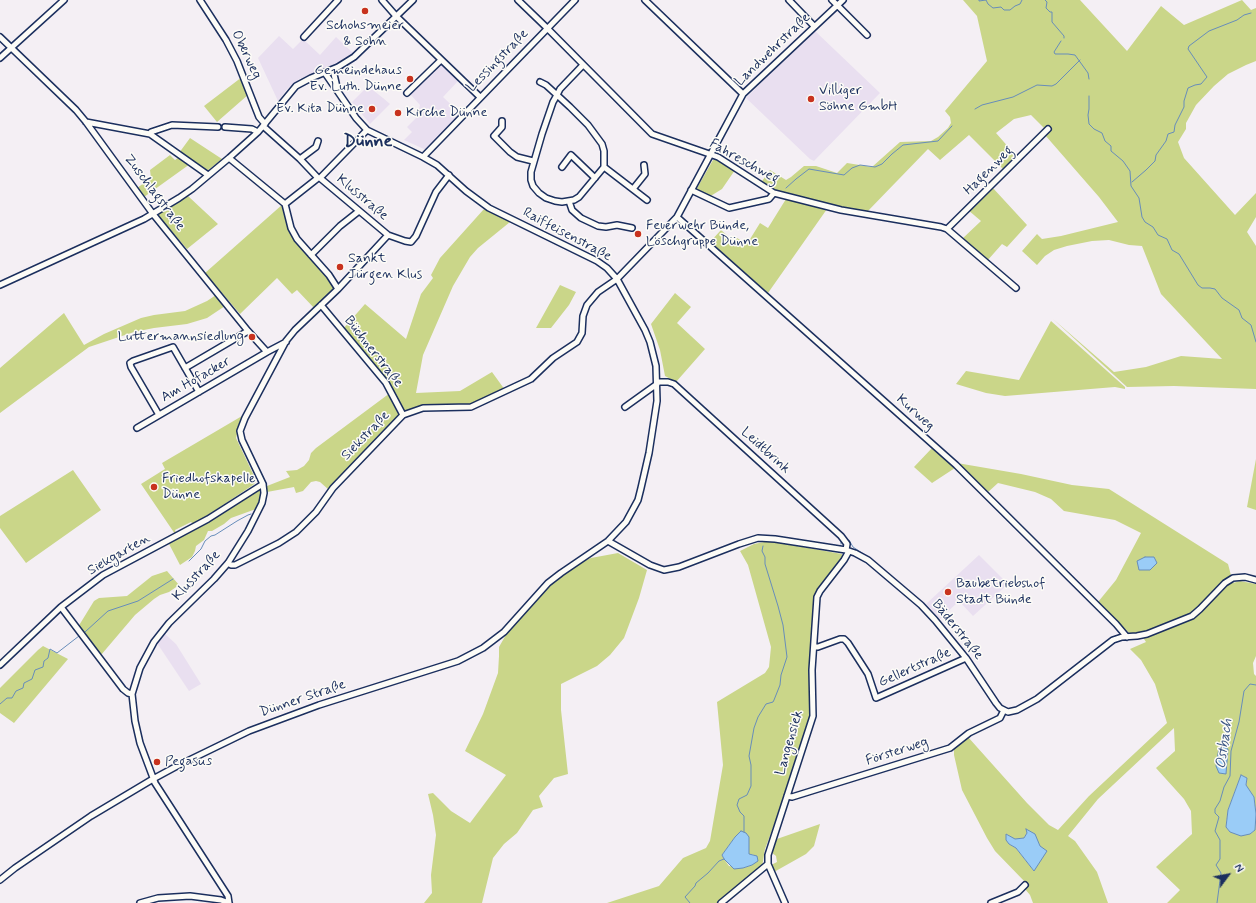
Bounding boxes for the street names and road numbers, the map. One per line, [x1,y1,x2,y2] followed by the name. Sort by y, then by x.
[732,10,814,90] street label: Landwehrstraße
[464,26,532,96] street label: Lessingstraße
[227,28,265,82] street label: Oberweg
[706,136,782,188] street label: Fahreschweg
[961,143,1017,199] street label: Hagenweg
[120,151,188,235] street label: Zuschlagstraße
[333,171,391,225] street label: Klusstraße
[520,205,614,265] street label: Raiffeisenstraße
[340,313,406,391] street label: Büchnerstraße
[158,353,234,407] street label: Am Hofacker
[892,391,938,435] street label: Kurweg
[338,408,394,464] street label: Siekstraße
[737,424,793,478] street label: Leidtbrink
[85,530,153,580] street label: Siekgarten
[169,547,225,605] street label: Klusstraße
[928,597,986,663] street label: Bäderstraße
[876,645,954,691] street label: Gellertstraße
[258,676,348,722] street label: Dünner Straße
[773,708,807,778] street label: Langensiek
[864,734,930,770] street label: Försterweg

